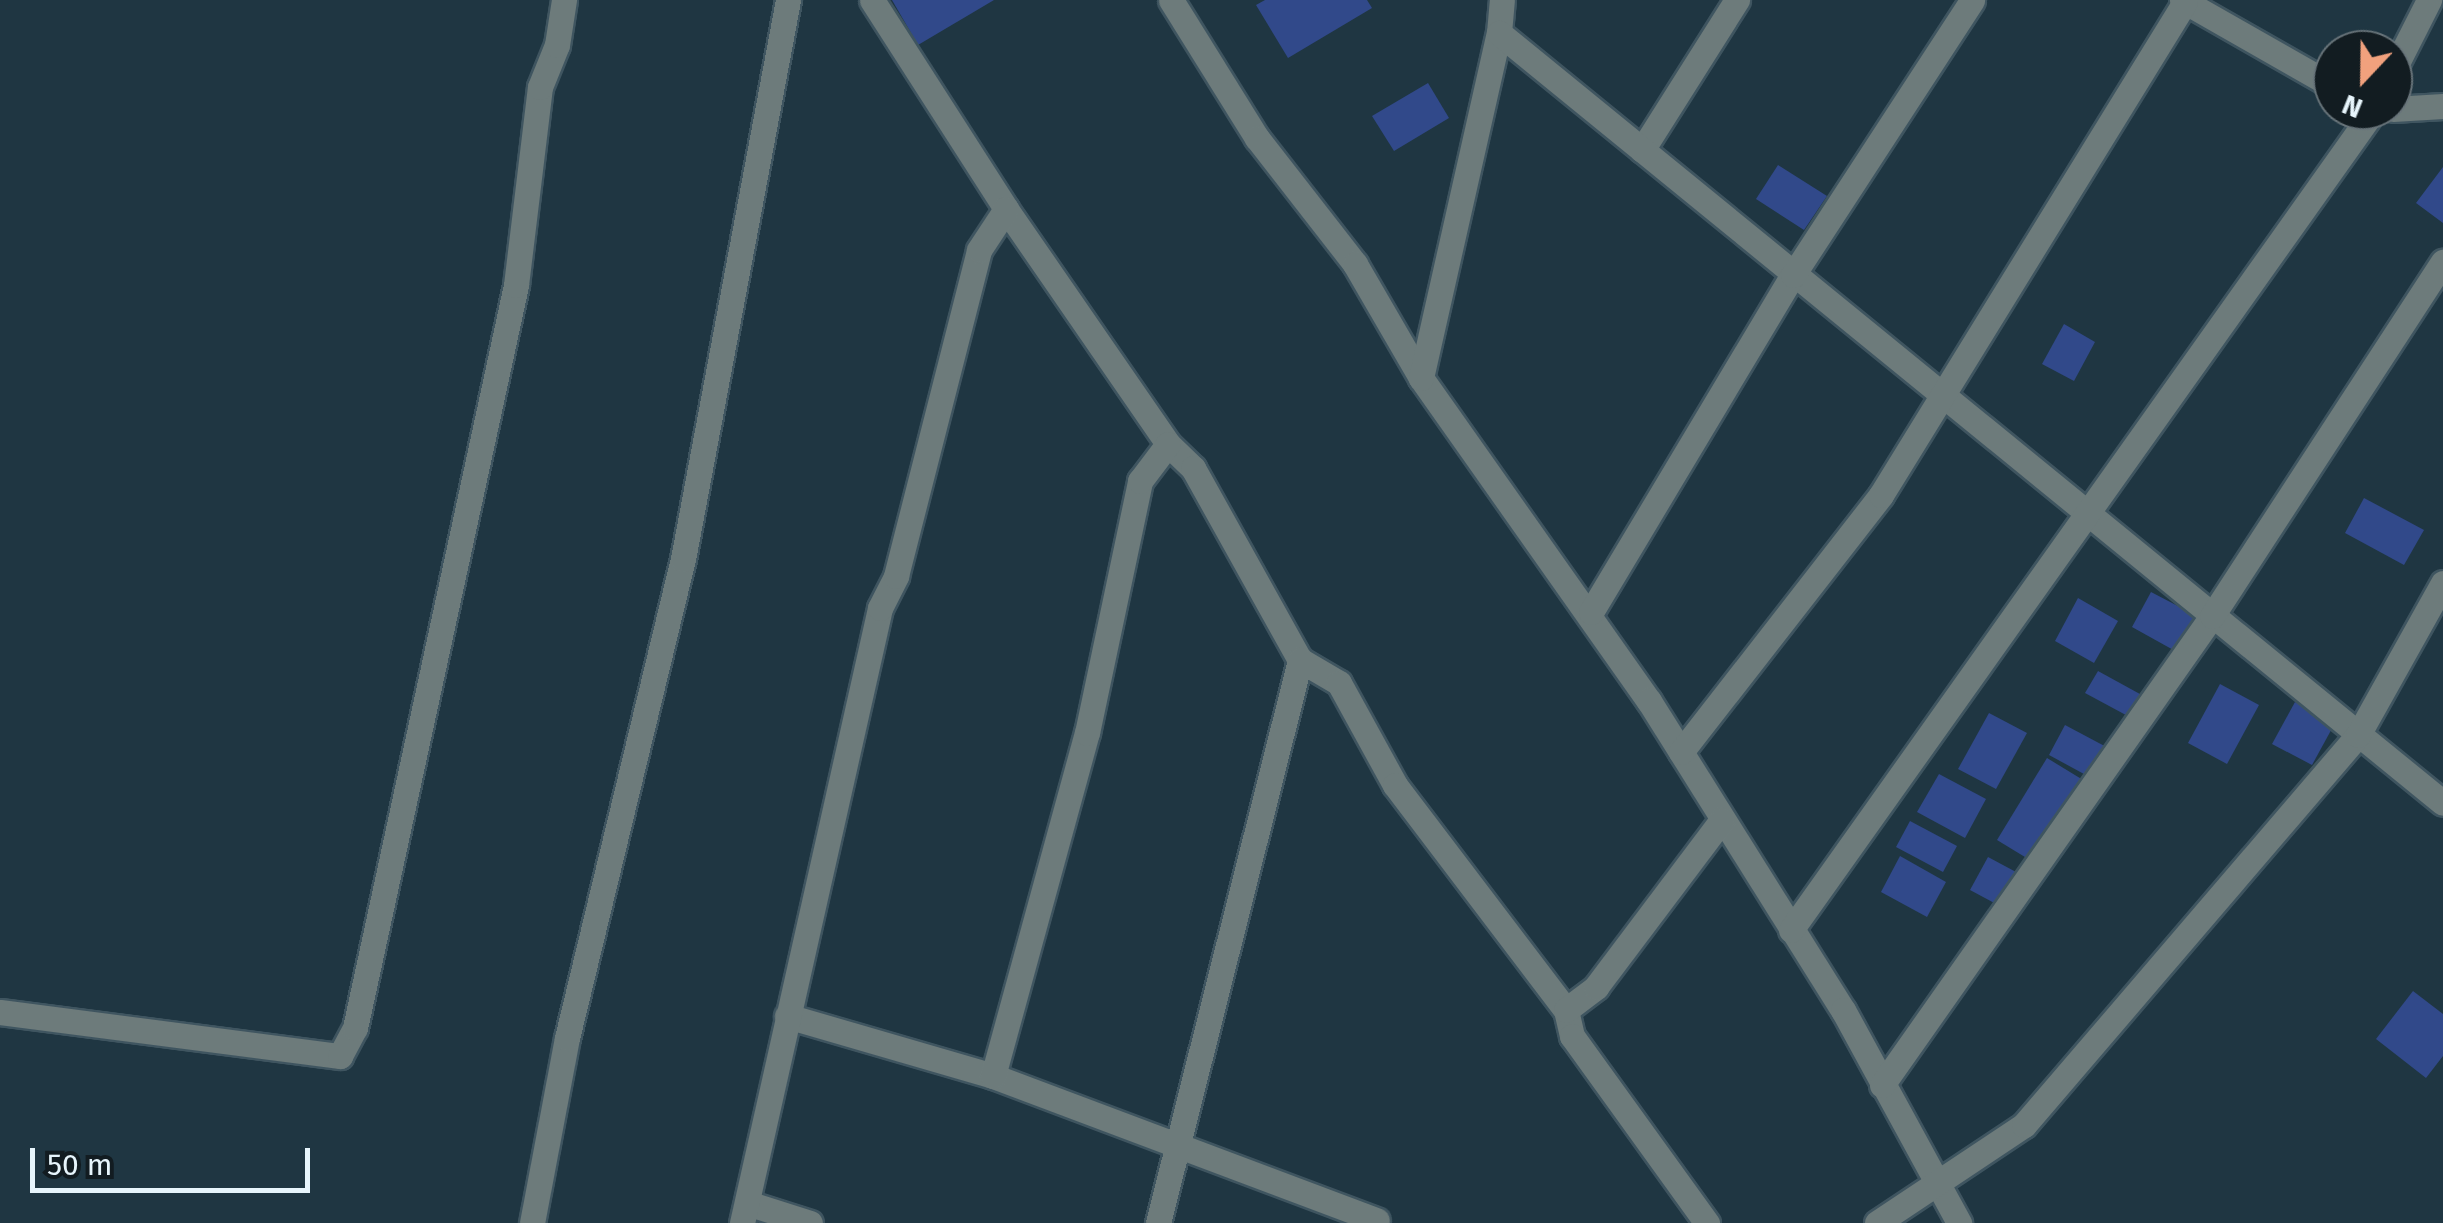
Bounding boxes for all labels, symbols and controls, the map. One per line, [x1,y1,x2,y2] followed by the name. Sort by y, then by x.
[2313,30,2413,130] north arrow
[2338,88,2367,125] text: N
[35,1128,315,1190] scale bar
[47,1147,112,1183] text: 50 m

